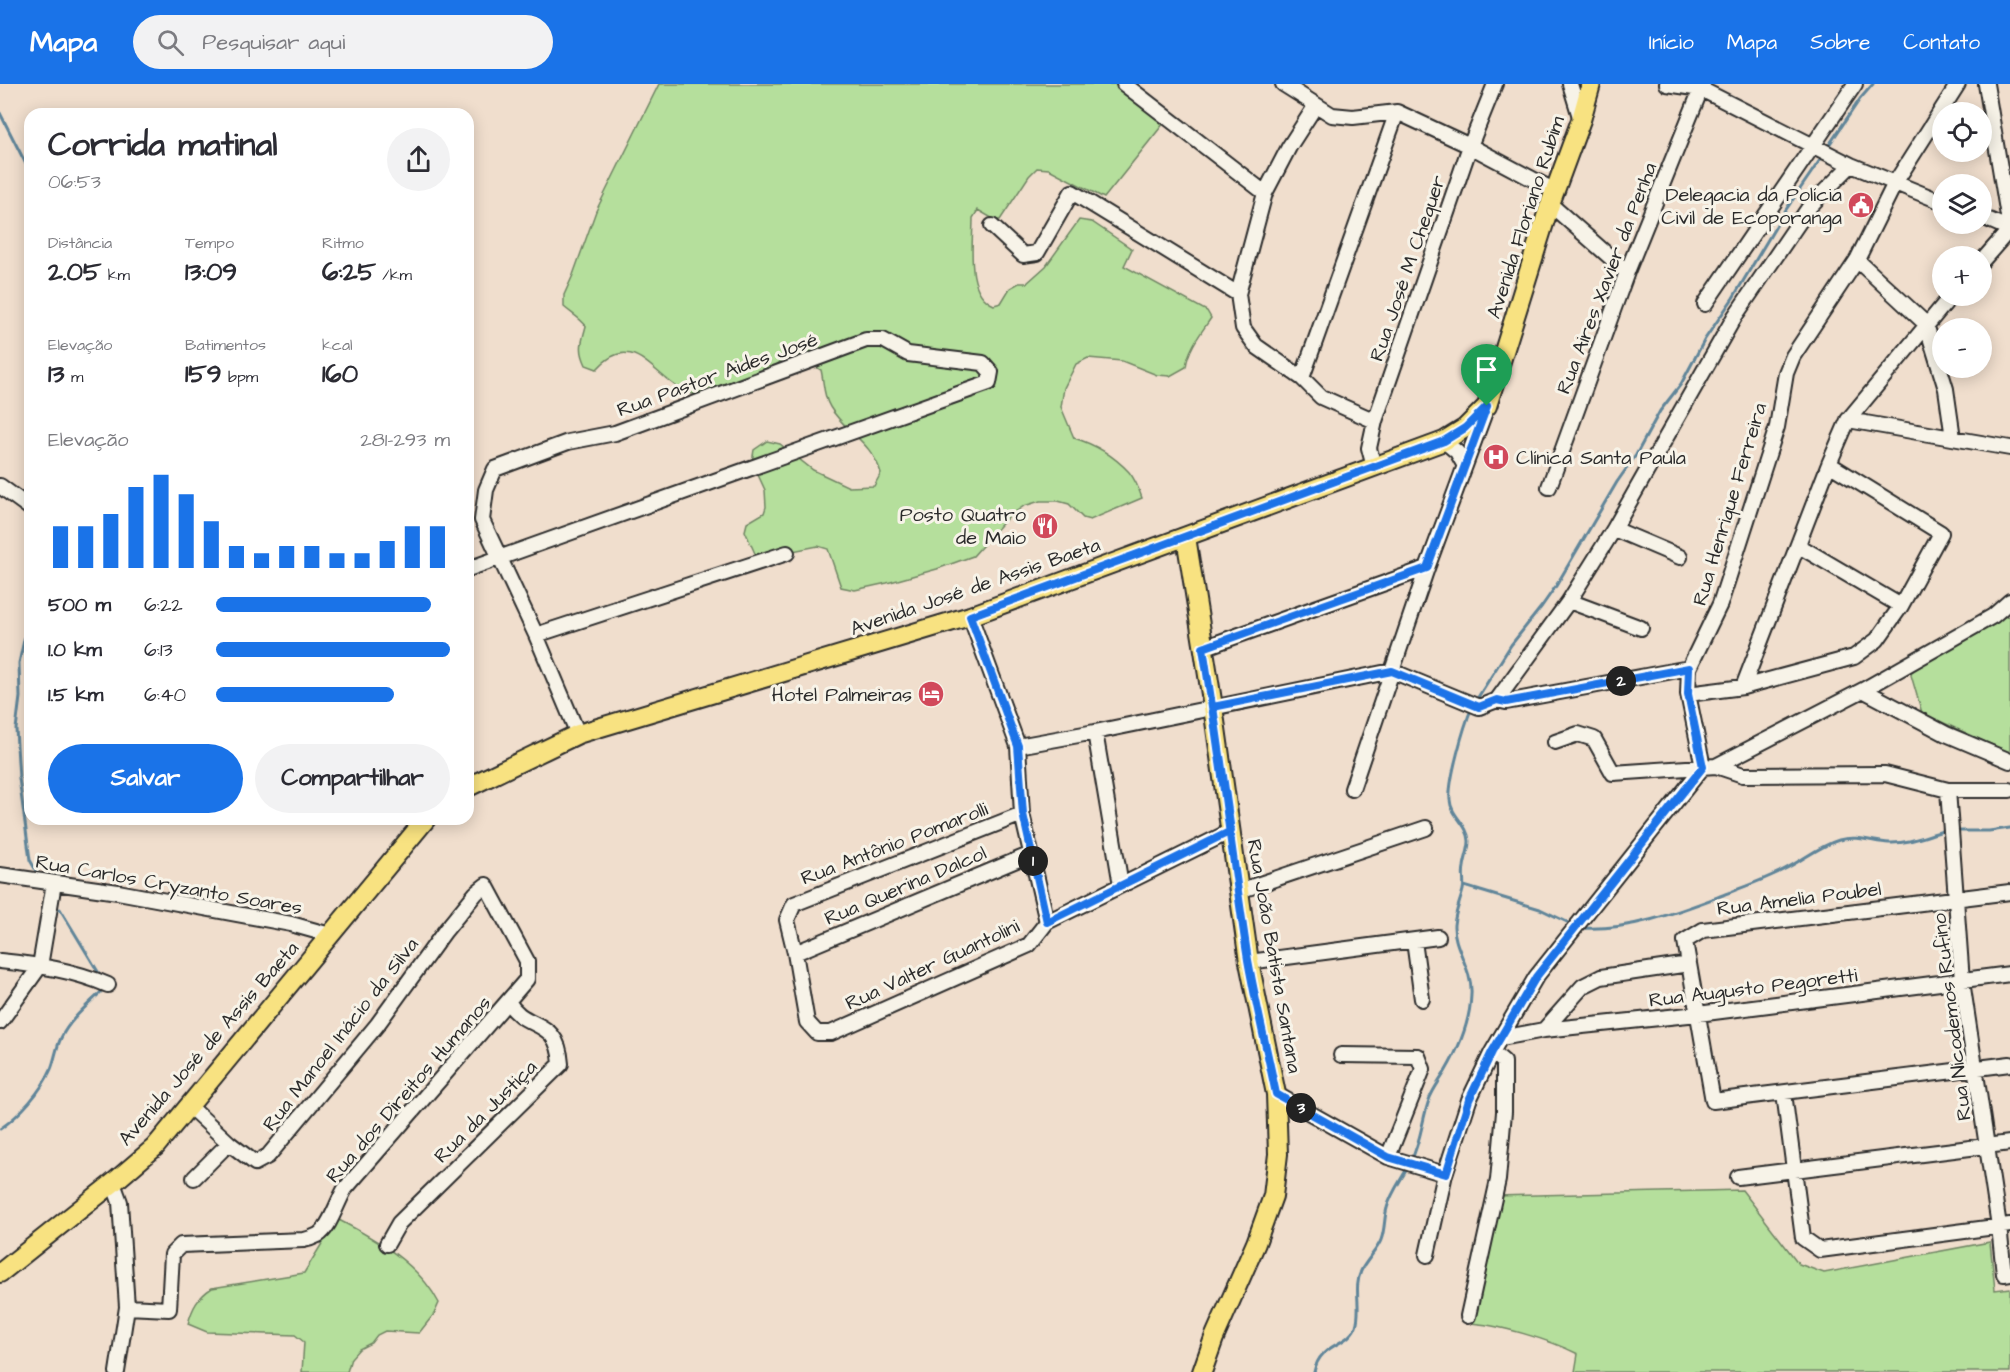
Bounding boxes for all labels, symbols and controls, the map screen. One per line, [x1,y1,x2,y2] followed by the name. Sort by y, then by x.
[133,15,553,69] search box
[30,23,97,62] text: Mapa
[154,26,187,59] icon: search
[202,27,345,58] text: Pesquisar aqui
[1649,28,1694,57] text: Início
[1727,28,1777,57] text: Mapa
[1810,28,1870,57] text: Sobre
[1903,28,1980,57] text: Contato
[1932,102,1992,378] map controls
[1932,102,1992,162] button: locate
[1480,112,1572,322] street label: Avenida Floriano Rubim
[48,122,278,168] text: Corrida matinal
[387,128,450,191] button: share
[1550,159,1664,398] street label: Rua Aires Xavier da Penha
[48,168,101,196] text: 06:53
[1363,172,1453,365] street label: Rua José M Chequer
[1932,174,1992,234] button: layers
[1661,181,1842,233] place label: Delegacia da Polícia Civil de Ecoporanga
[1846,190,1876,220] public building icon: Delegacia da Polícia Civil de Ecoporanga
[48,232,112,254] text: Distância
[185,232,234,254] text: Tempo
[322,232,364,254] text: Ritmo
[1932,246,1992,306] button: +
[48,254,101,290] text: 2.05
[185,254,237,290] text: 13:09
[322,254,376,290] text: 6:25
[101,264,130,286] text: km
[376,264,412,286] text: /km
[1932,318,1992,378] button: −
[613,326,822,424] street label: Rua Pastor Aides José
[48,334,112,356] text: Elevação
[185,334,266,356] text: Batimentos
[322,334,353,356] text: kcal
[1461,344,1512,406] pin
[1470,353,1503,386] icon: arrive
[48,356,65,392] text: 13
[185,356,222,392] text: 159
[322,356,358,392] text: 160
[65,366,83,388] text: m
[222,366,258,388] text: bpm
[1686,399,1774,609] street label: Rua Henrique Ferreira
[48,426,128,454] text: Elevação
[360,426,450,454] text: 281–293 m
[1481,442,1511,472] hospital icon: Clínica Santa Paula
[1516,444,1686,472] place label: Clínica Santa Paula
[900,501,1026,552] place label: Posto Quatro de Maio
[1030,511,1060,541] restaurant icon: Posto Quatro de Maio
[847,531,1104,643] street label: Avenida José de Assis Baeta
[48,591,111,619] text: 500 m
[144,591,183,619] text: 6:22
[48,636,102,664] text: 1.0 km
[144,636,173,664] text: 6:13
[1606,666,1636,696] pin: 2
[1616,670,1626,692] text: 2
[916,679,946,709] hotel icon: Hotel Palmeiras
[48,681,103,709] text: 1.5 km
[144,681,186,709] text: 6:40
[772,681,912,709] place label: Hotel Palmeiras
[48,744,243,813] button: Salvar
[255,744,450,813] button: Compartilhar
[797,795,992,893] street label: Rua Antônio Pomarolli
[1240,837,1308,1075] street label: Rua João Batista Santana
[820,839,991,933] street label: Rua Querina Dalcol
[1018,846,1048,876] pin: 1
[33,848,304,923] street label: Rua Carlos Cryzanto Soares
[1032,850,1034,872] text: 1
[1715,875,1883,923] street label: Rua Amelia Poubel
[841,912,1024,1018] street label: Rua Valter Guantolini
[1925,912,1979,1122] street label: Rua Nicodemos Rufino
[256,932,425,1137] street label: Rua Manoel Inácio da Silva
[112,935,305,1152] street label: Avenida José de Assis Baeta
[1647,961,1859,1016] street label: Rua Augusto Pegoretti
[320,990,498,1189] street label: Rua dos Direitos Humanos
[428,1054,544,1170] street label: Rua da Justiça
[1286,1093,1316,1123] pin: 3
[1297,1097,1305,1119] text: 3

